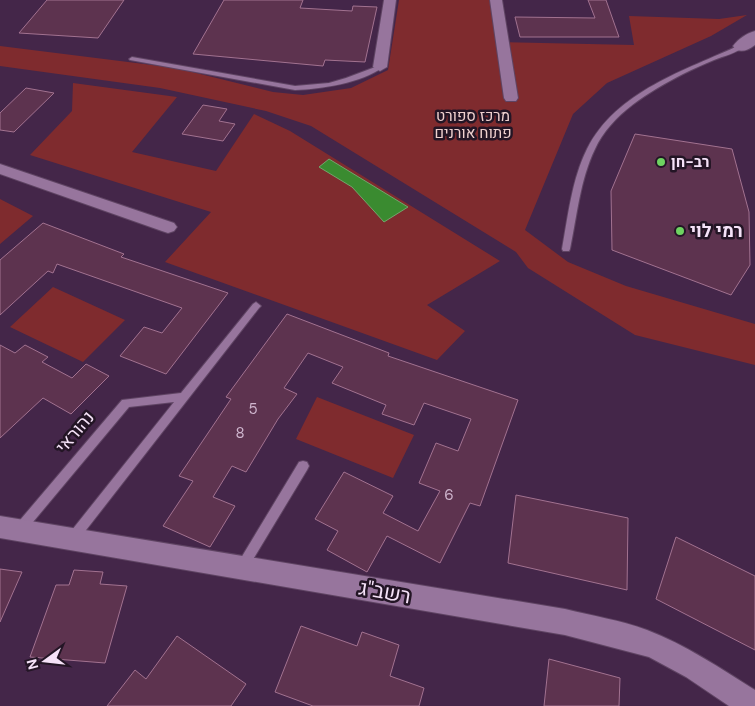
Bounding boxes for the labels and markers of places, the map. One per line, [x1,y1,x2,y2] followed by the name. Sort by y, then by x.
[671,152,709,172] place label: רב-חן
[655,156,667,168] marker: רב-חן
[690,219,743,243] place label: רמי לוי
[674,225,686,237] marker: רמי לוי

